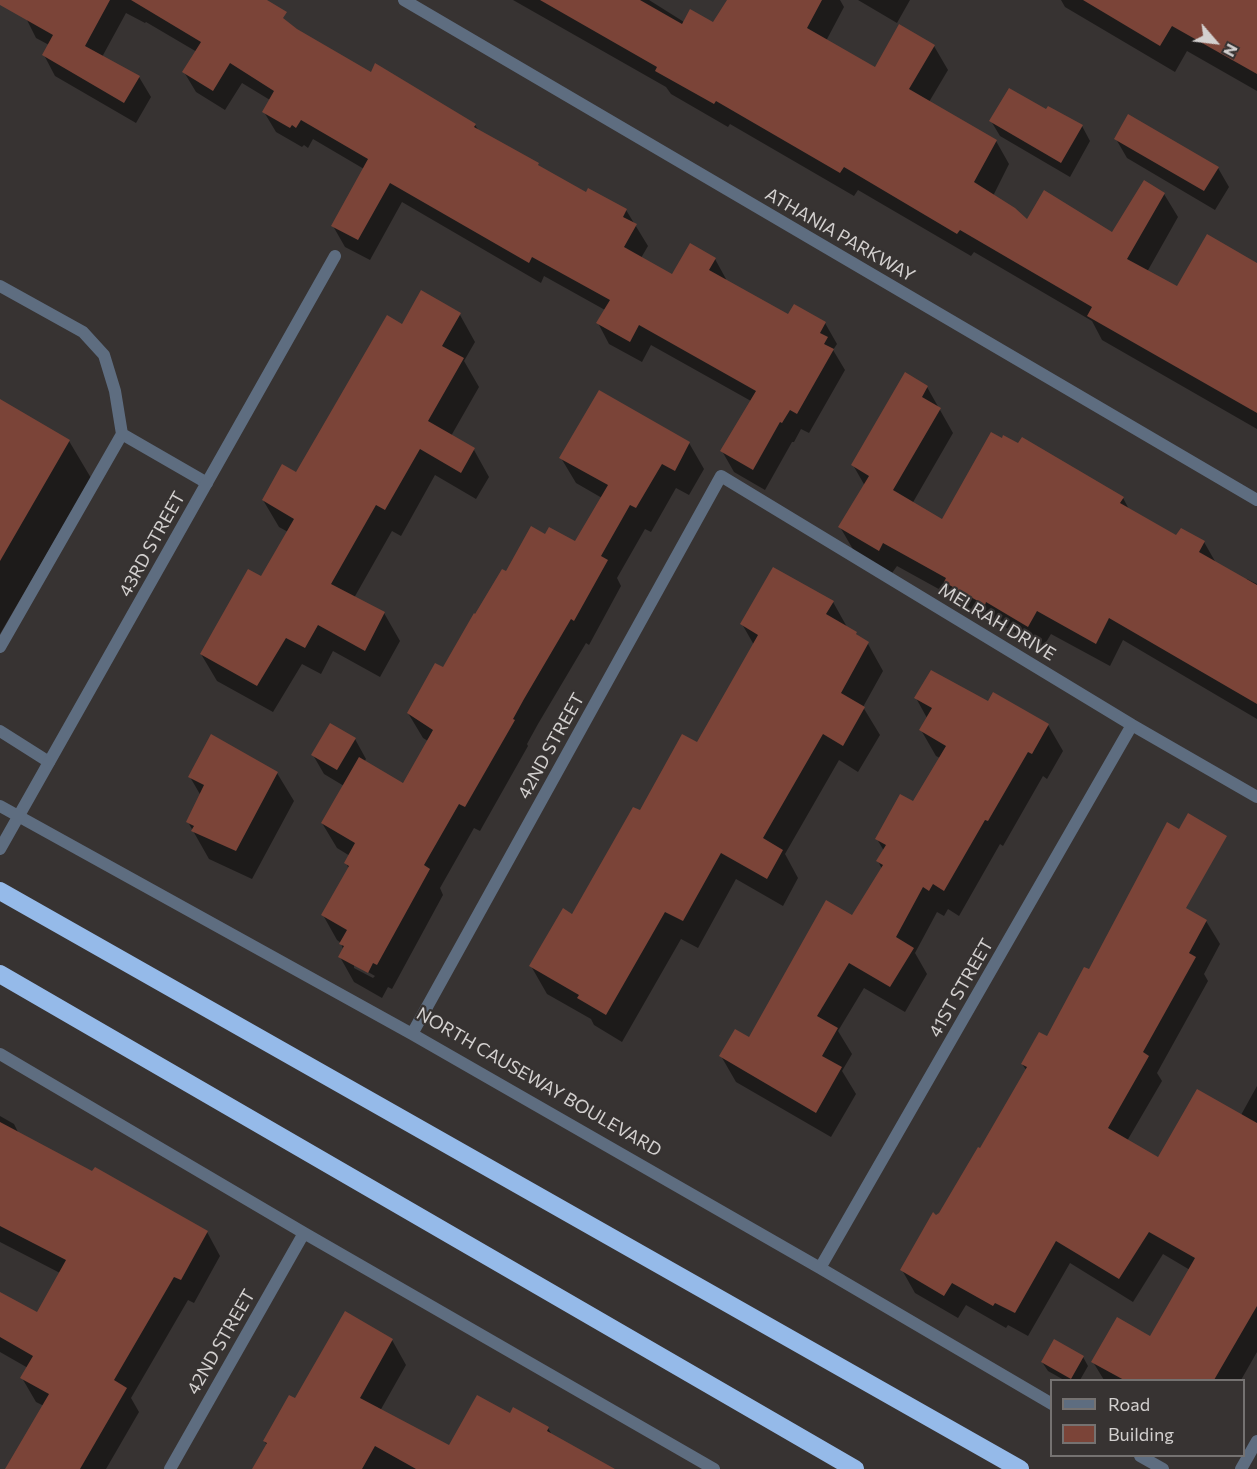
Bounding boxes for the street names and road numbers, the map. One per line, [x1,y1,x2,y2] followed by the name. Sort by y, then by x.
[761,183,919,287] street label: ATHANIA PARKWAY
[114,488,190,600] street label: 43RD STREET
[934,578,1060,666] street label: MELRAH DRIVE
[513,689,589,803] street label: 42ND STREET
[924,935,998,1041] street label: 41ST STREET
[413,1003,665,1161] street label: NORTH CAUSEWAY BOULEVARD
[182,1286,260,1398] street label: 42ND STREET

